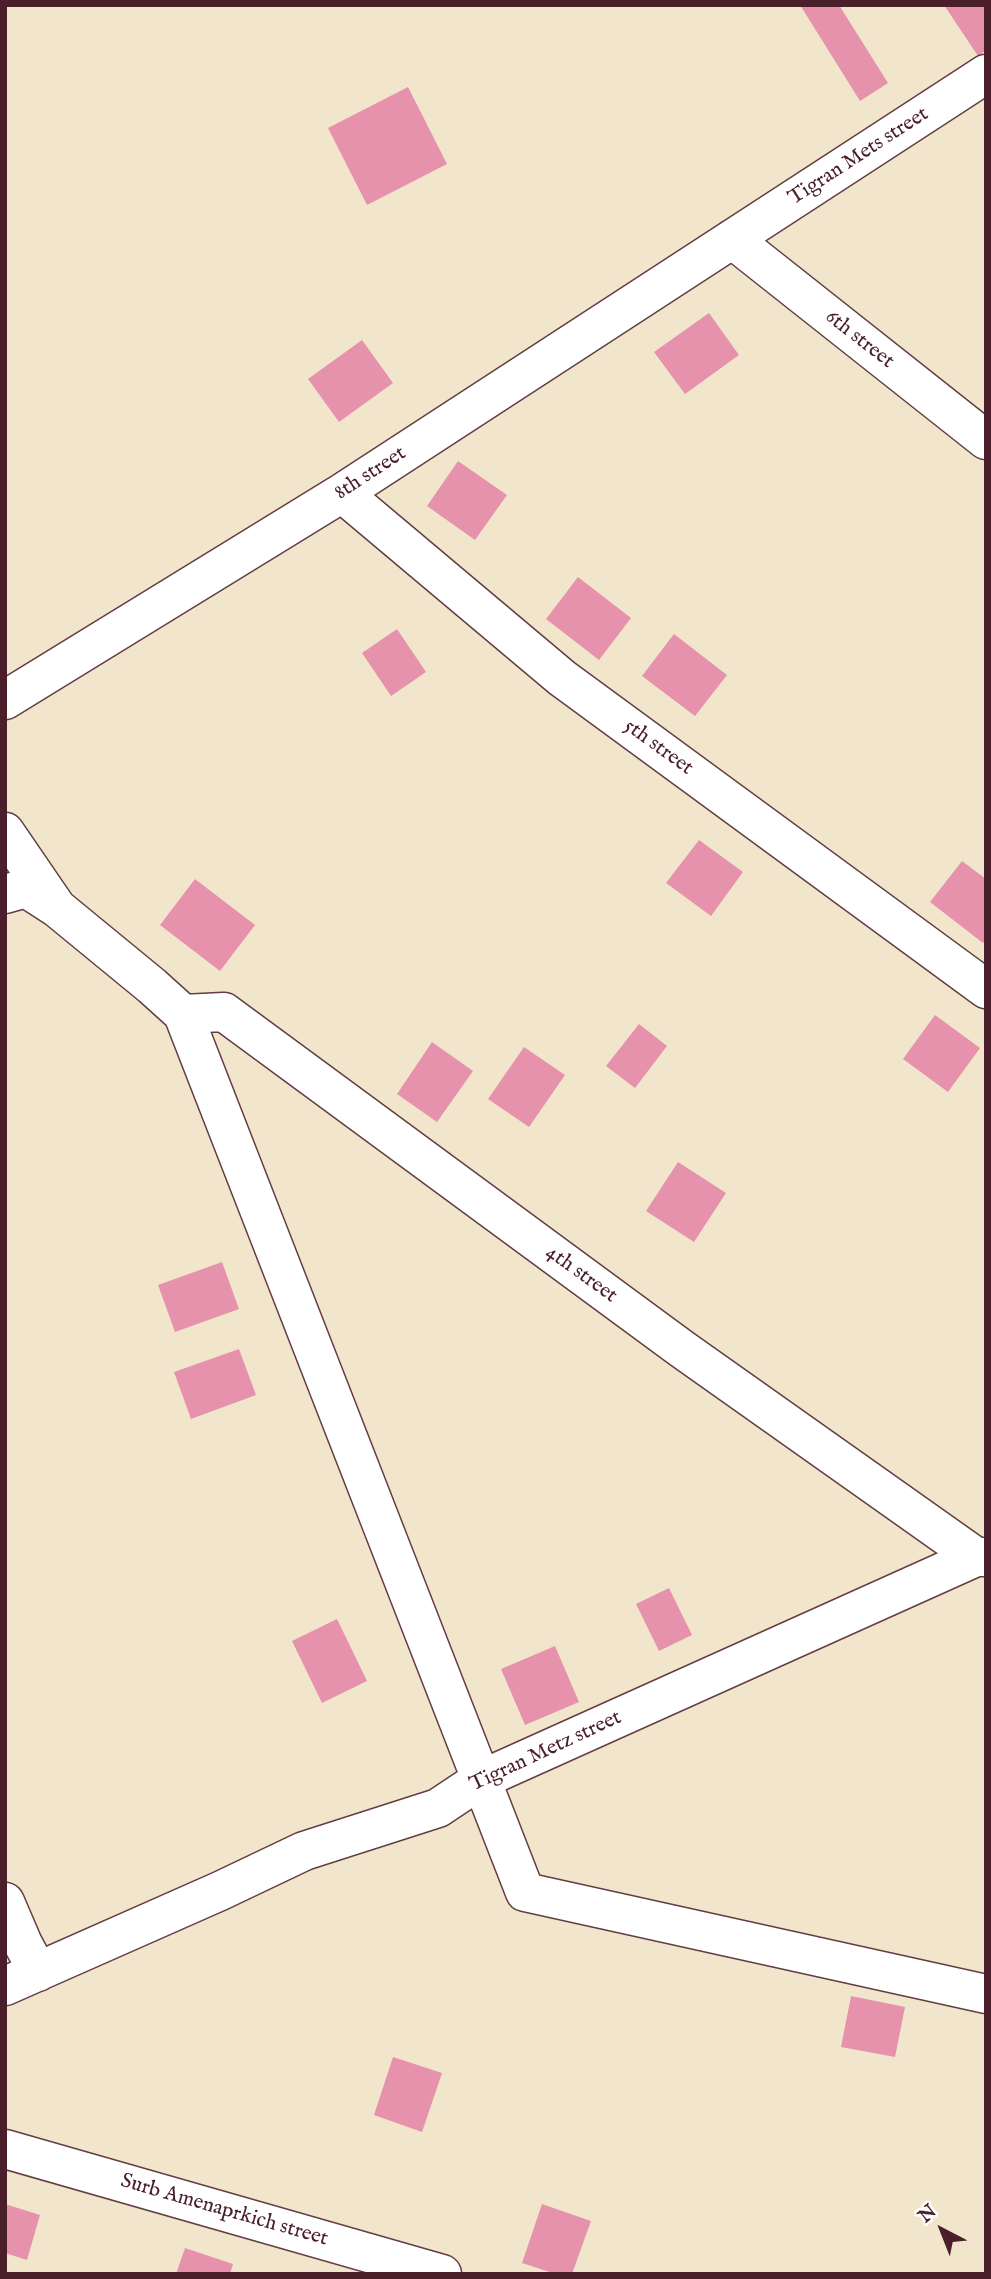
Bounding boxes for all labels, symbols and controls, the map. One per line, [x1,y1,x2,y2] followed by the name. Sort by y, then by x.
[784,102,934,212] street label: Tigran Mets street
[819,305,899,375] street label: 6th street
[331,442,411,506] street label: 8th street
[618,714,698,782] street label: 5th street
[540,1241,622,1309] street label: 4th street
[466,1706,626,1798] street label: Tigran Metz street
[117,2169,331,2253] street label: Surb Amenaprkich street
[907,2195,977,2265] north arrow
[914,2200,942,2229] text: N

